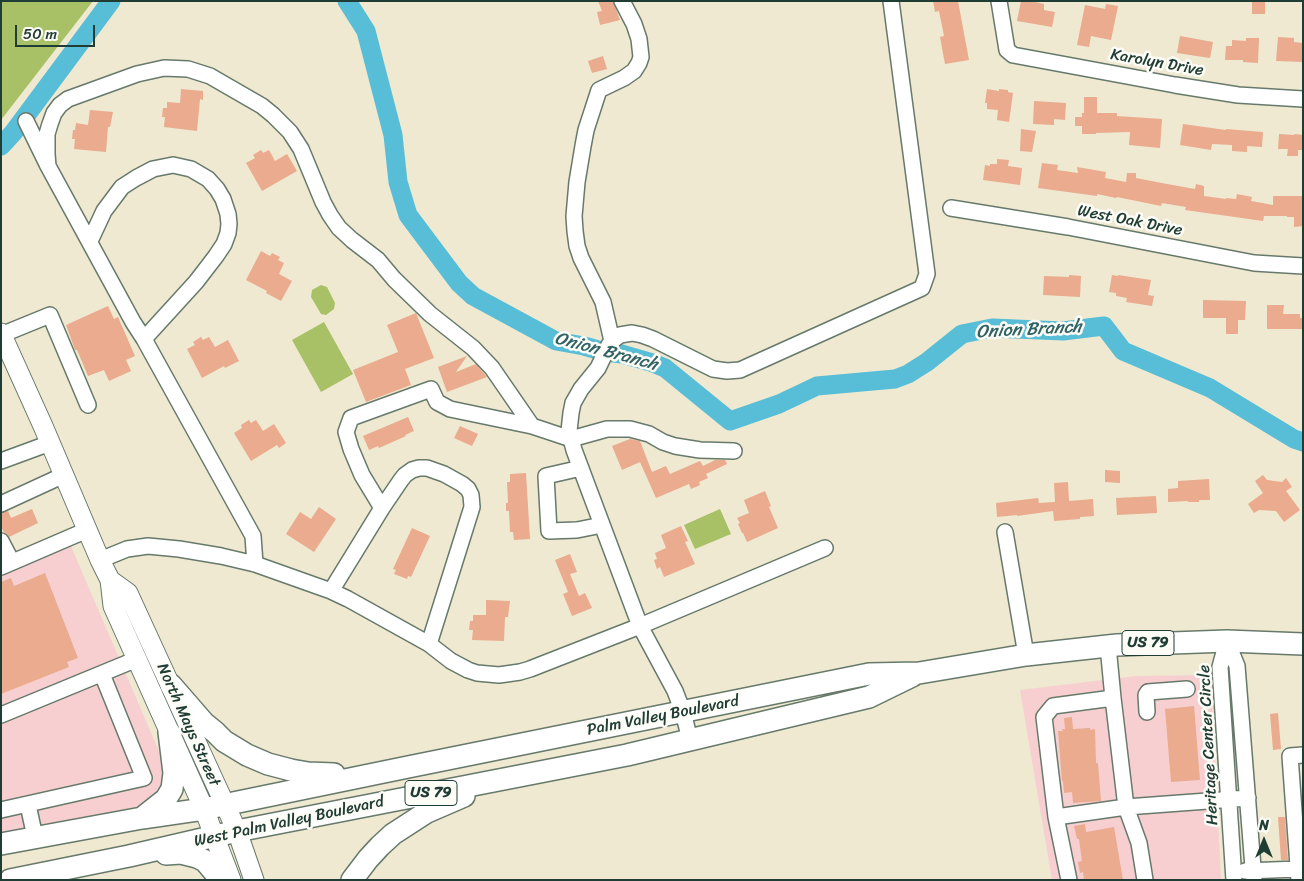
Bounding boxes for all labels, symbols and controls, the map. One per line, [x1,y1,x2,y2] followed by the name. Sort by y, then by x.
[18,15,98,47] scale bar
[23,21,57,47] text: 50 m
[1109,45,1205,81] street label: Karolyn Drive
[1076,201,1184,241] street label: West Oak Drive
[976,316,1082,344] water label: Onion Branch
[552,328,660,376] water label: Onion Branch
[1122,630,1174,656] road number: US 79
[152,660,224,790] street label: North Mays Street
[1195,664,1223,826] street label: Heritage Center Circle
[585,692,741,740] street label: Palm Valley Boulevard
[405,780,457,806] road number: US 79
[192,792,386,852] street label: West Palm Valley Boulevard
[1259,813,1269,838] text: N
[1239,816,1289,866] north arrow

